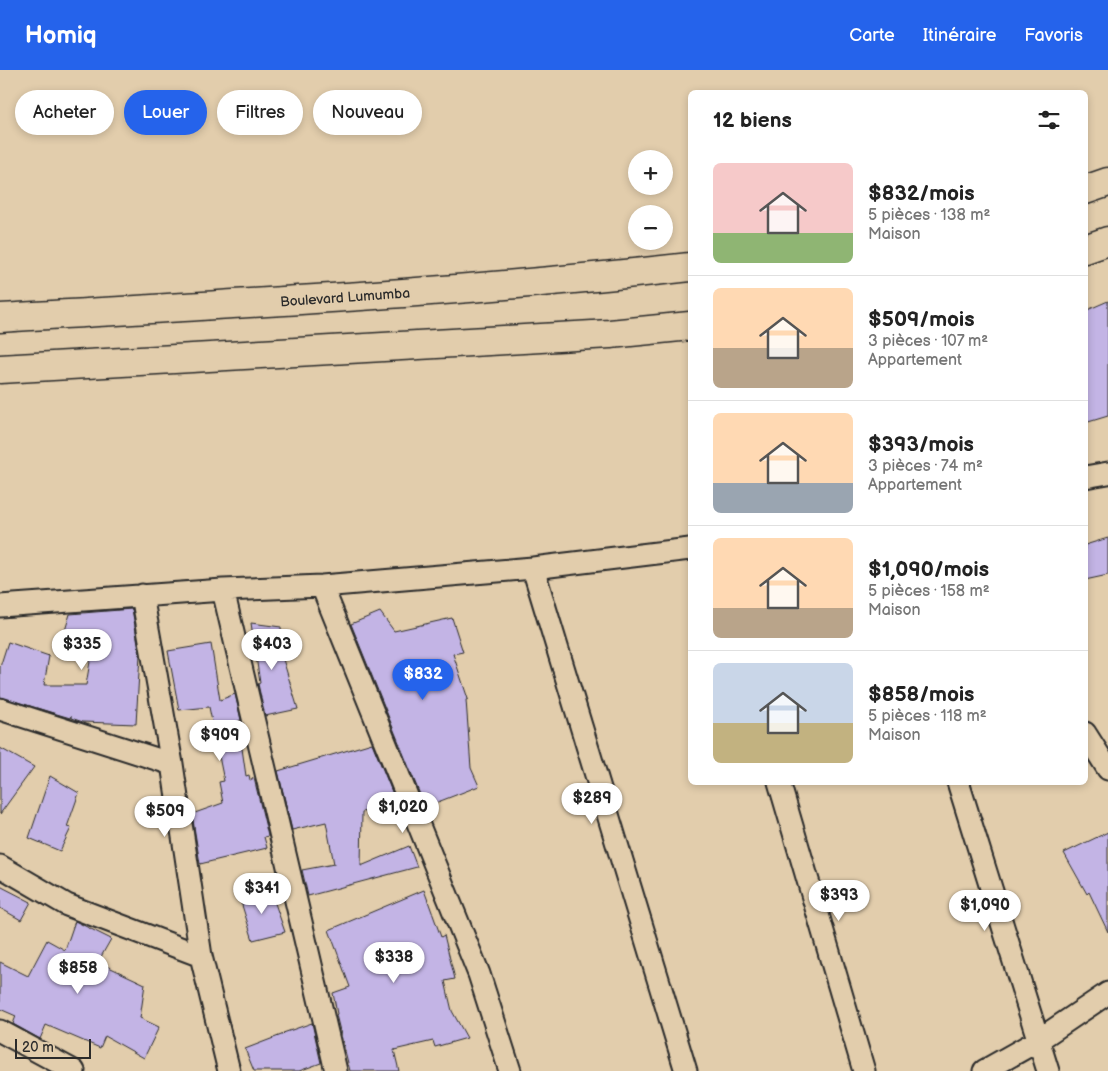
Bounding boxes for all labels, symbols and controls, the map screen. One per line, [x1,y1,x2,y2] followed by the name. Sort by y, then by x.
[25,21,97,50] text: Homiq
[849,25,895,46] text: Carte
[923,25,996,46] text: Itinéraire
[1024,25,1083,46] text: Favoris
[15,90,114,135] chip: Acheter
[124,90,207,135] chip: Louer
[217,90,303,135] chip: Filtres
[313,90,422,135] chip: Nouveau
[1035,106,1063,134] icon: filters
[713,108,792,133] text: 12 biens
[628,150,673,250] map controls
[628,150,673,195] button: +
[868,181,975,206] text: $832/mois
[753,183,813,243] icon: home
[628,205,673,250] button: −
[868,206,990,225] text: 5 pièces · 138 m²
[868,225,921,244] text: Maison
[280,284,411,311] street label: Boulevard Lumumba
[868,307,975,332] text: $509/mois
[753,308,813,368] icon: home
[868,332,988,351] text: 3 pièces · 107 m²
[868,351,962,370] text: Appartement
[868,432,974,457] text: $393/mois
[753,433,813,493] icon: home
[868,457,983,476] text: 3 pièces · 74 m²
[868,476,962,495] text: Appartement
[868,557,989,582] text: $1,090/mois
[753,558,813,618] icon: home
[868,582,990,601] text: 5 pièces · 158 m²
[868,601,921,620] text: Maison
[52,628,112,671] pin: $335
[242,628,302,671] pin: $403
[63,635,101,654] text: $335
[252,635,292,654] text: $403
[393,658,453,701] pin: $832
[403,665,443,684] text: $832
[868,682,974,707] text: $858/mois
[753,683,813,743] icon: home
[868,707,987,726] text: 5 pièces · 118 m²
[190,720,250,762] pin: $909
[200,726,240,745] text: $909
[868,726,921,745] text: Maison
[562,782,622,825] pin: $289
[572,789,612,808] text: $289
[362,792,444,834] pin: $1,020
[135,796,195,838] pin: $509
[378,798,428,817] text: $1,020
[145,802,185,821] text: $509
[232,872,292,915] pin: $341
[244,879,280,898] text: $341
[809,880,869,922] pin: $393
[820,886,858,905] text: $393
[944,890,1026,932] pin: $1,090
[960,896,1010,915] text: $1,090
[364,942,424,984] pin: $338
[375,948,413,967] text: $338
[48,952,108,995] pin: $858
[58,959,98,978] text: $858
[15,1036,91,1059] scale bar
[22,1039,54,1056] text: 20 m

